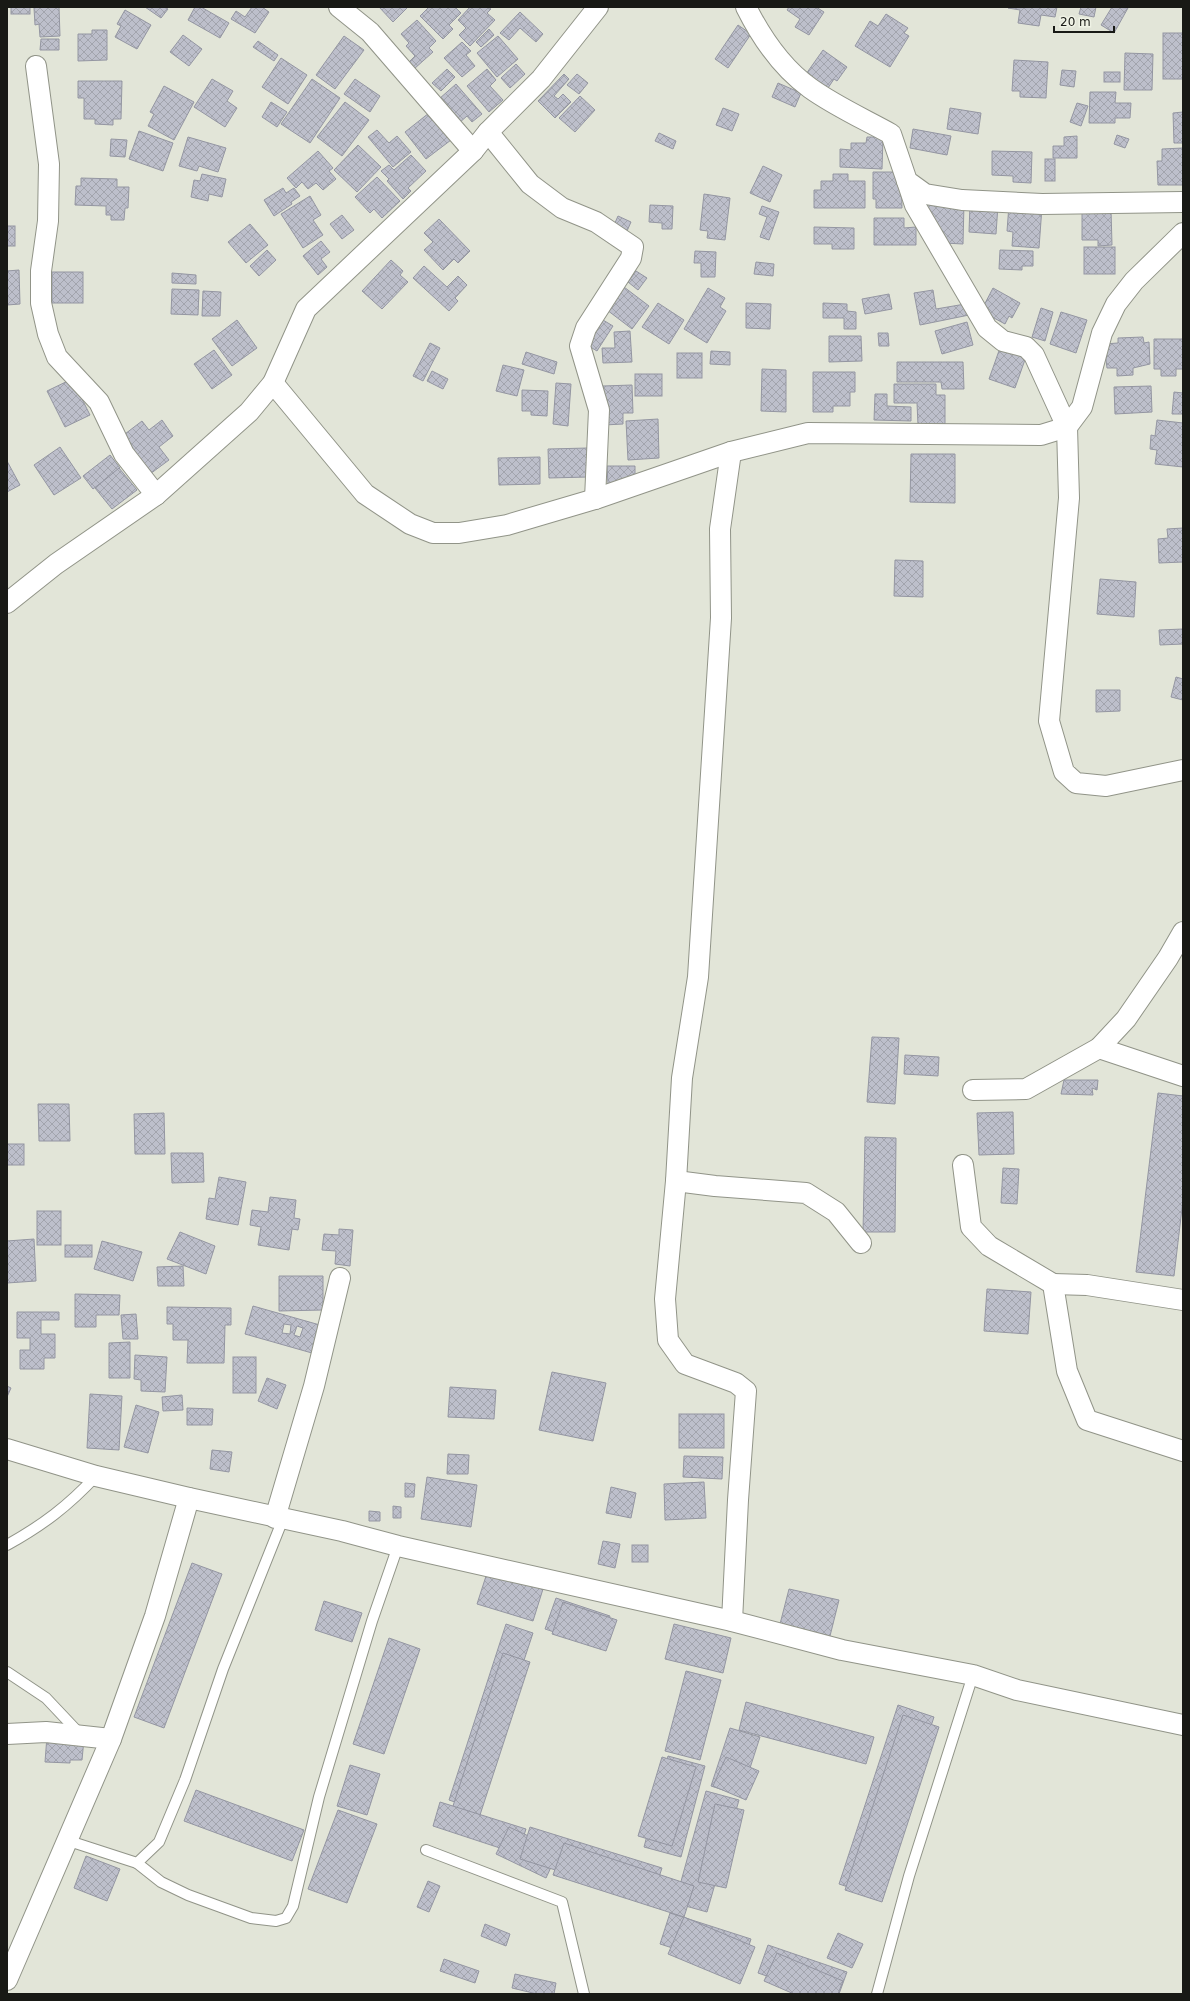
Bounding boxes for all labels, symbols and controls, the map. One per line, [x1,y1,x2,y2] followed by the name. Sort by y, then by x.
[1054,8,1114,34] scale bar
[1060,15,1091,29] text: 20 m

